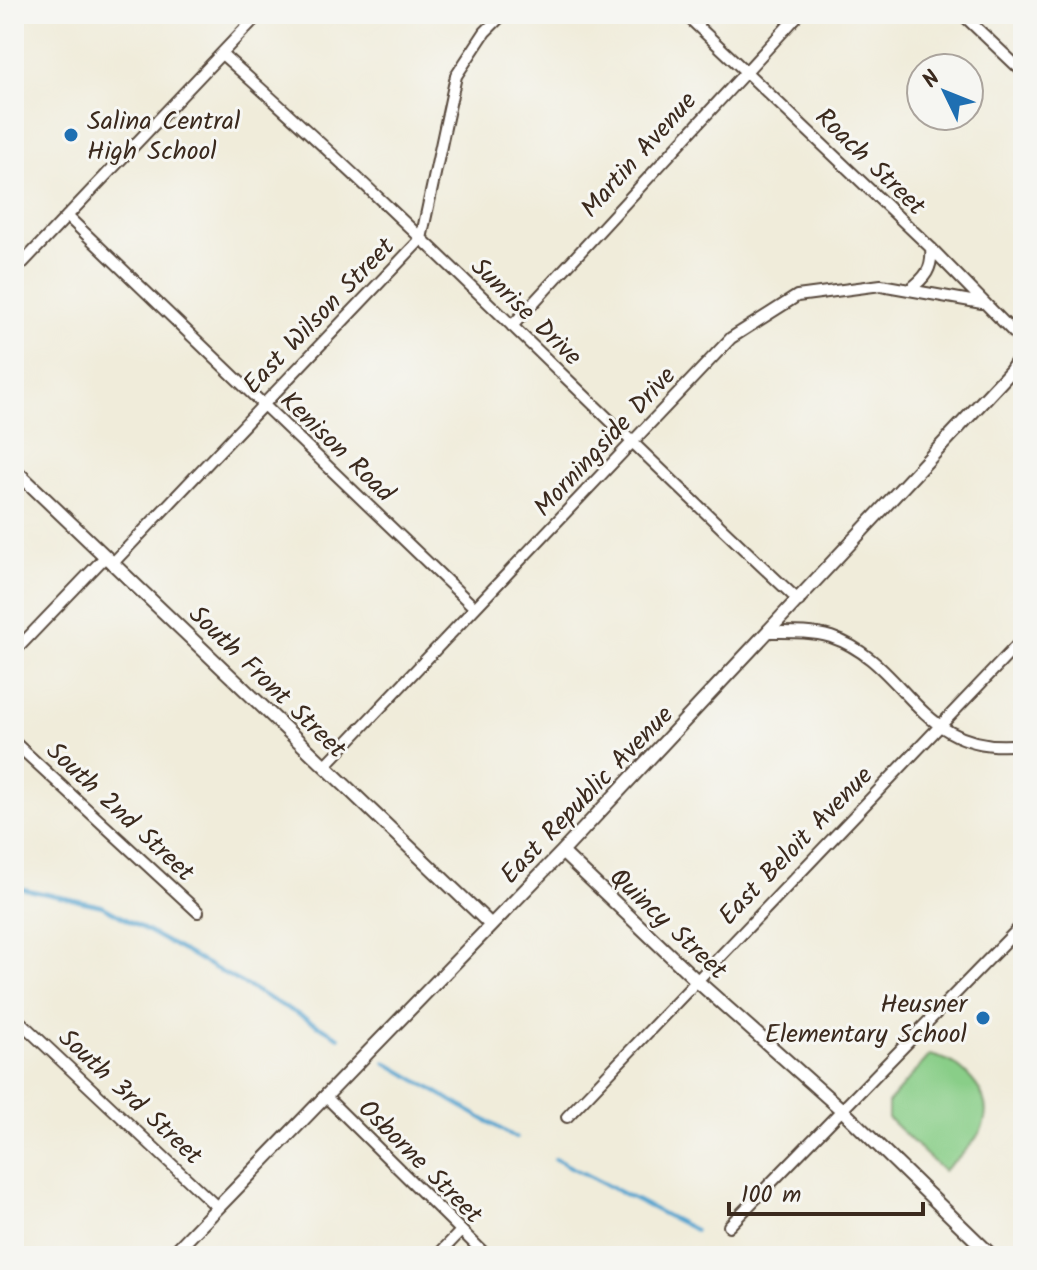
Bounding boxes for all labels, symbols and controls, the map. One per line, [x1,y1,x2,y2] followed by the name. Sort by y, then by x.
[905,52,985,132] north arrow
[915,63,950,97] text: N
[571,82,708,228] street label: Martin Avenue
[804,98,936,227] street label: Roach Street
[87,101,240,173] place label: Salina Central High School
[62,126,80,144] marker: Salina Central High School
[233,227,406,405] street label: East Wilson Street
[460,248,592,377] street label: Sunrise Drive
[524,357,687,528] street label: Morningside Drive
[269,381,405,514] street label: Kenison Road
[178,596,356,770] street label: South Front Street
[491,696,685,895] street label: East Republic Avenue
[36,732,204,894] street label: South 2nd Street
[709,757,884,936] street label: East Beloit Avenue
[599,858,737,991] street label: Quincy Street
[765,984,968,1056] place label: Heusner Elementary School
[974,1009,992,1027] marker: Heusner Elementary School
[48,1019,212,1177] street label: South 3rd Street
[347,1090,493,1236] street label: Osborne Street
[729,1166,923,1216] scale bar
[741,1176,801,1215] text: 100 m

